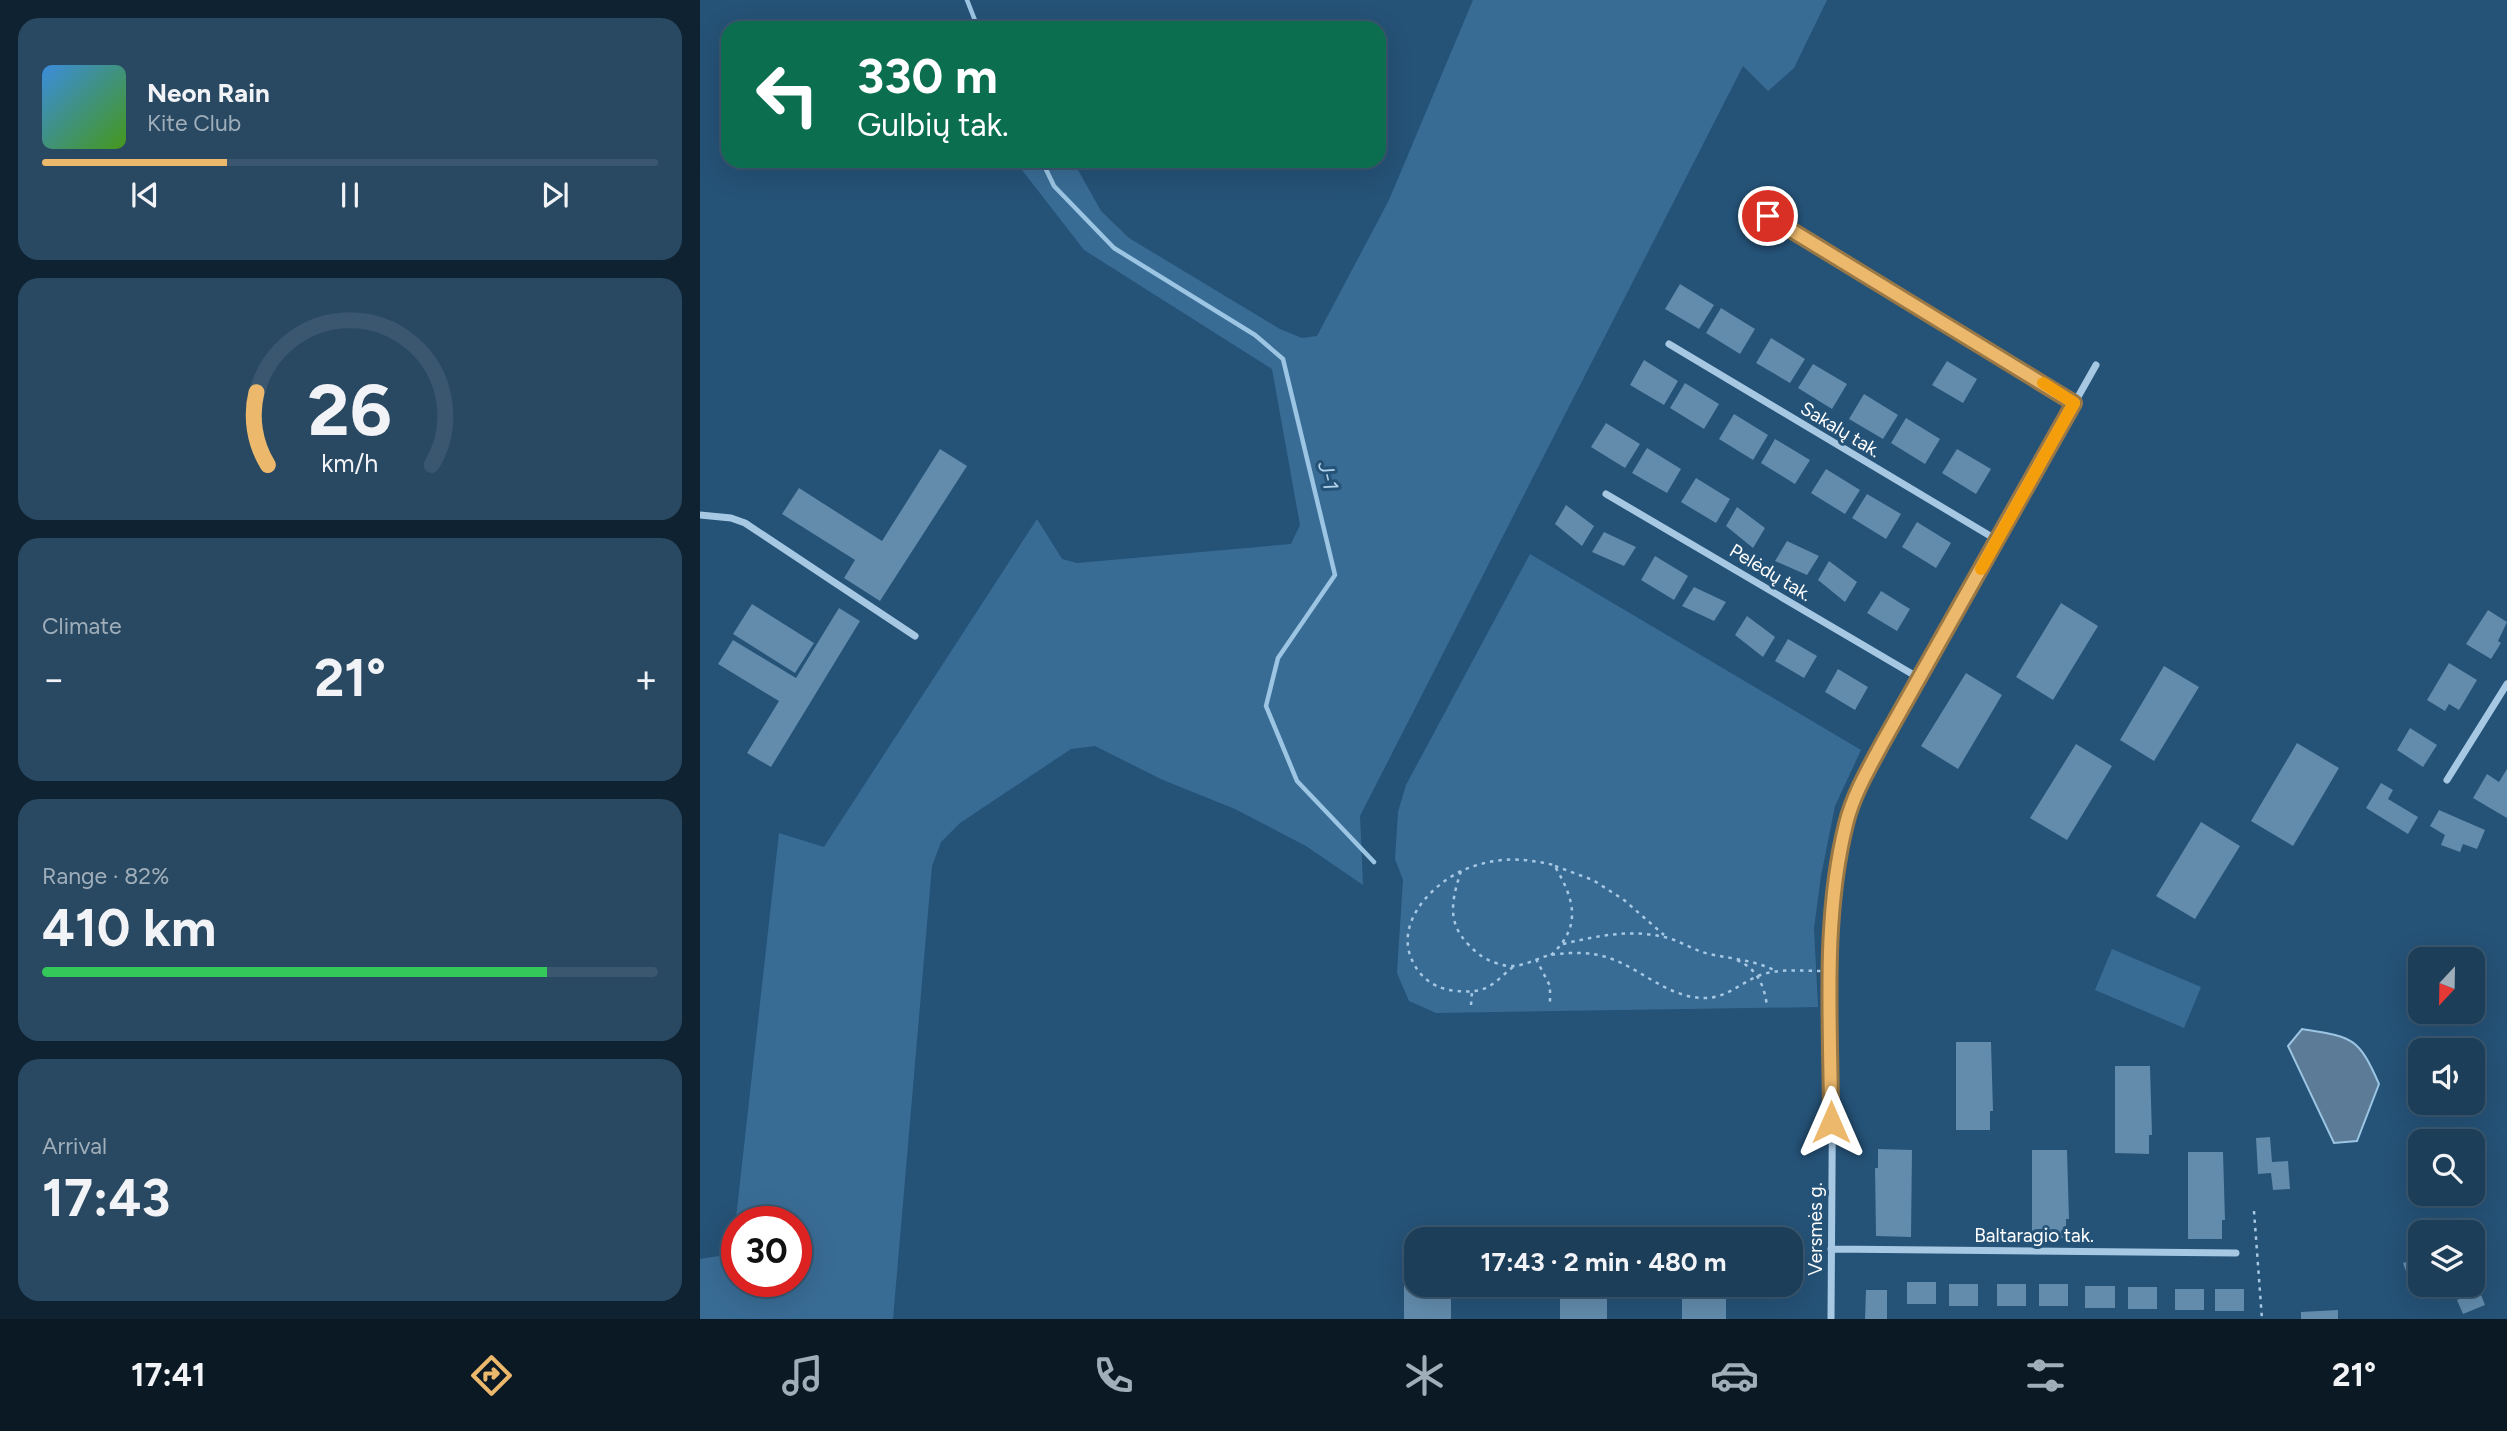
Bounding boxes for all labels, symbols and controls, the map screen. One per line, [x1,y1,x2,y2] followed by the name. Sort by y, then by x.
[857,46,998,105] text: 330 m
[742,49,833,140] icon: left
[147,77,270,109] text: Neon Rain
[857,106,1009,144] text: Gulbių tak.
[147,109,241,137] text: Kite Club
[126,176,164,214] icon: previous
[331,176,369,214] icon: pause
[536,176,574,214] icon: next
[1738,186,1798,246] pin
[1749,197,1787,235] icon: arrive
[308,367,392,454] text: 26
[1796,397,1885,462] street label: Sakalų tak.
[321,448,379,478] text: km/h
[1313,458,1344,492] water label: J-1
[1725,539,1816,606] street label: Pelėdų tak.
[42,612,121,640] text: Climate
[314,647,386,709] text: 21°
[42,656,66,702] text: −
[634,656,658,702] text: +
[42,862,169,890] text: Range · 82%
[42,897,216,959] text: 410 km
[2408,947,2485,1024] north arrow
[2408,947,2485,1297] map controls
[2408,1038,2485,1115] button: sound
[1794,1085,1868,1159] position arrow
[2408,1129,2485,1206] button: search
[42,1132,107,1160] text: Arrival
[42,1167,170,1229] text: 17:43
[1804,1182,1827,1276] street label: Versmės g.
[721,1206,812,1297] speed limit sign: 30
[2408,1220,2485,1297] button: layers
[1974,1224,2094,1247] street label: Baltaragio tak.
[1480,1246,1727,1278] text: 17:43 · 2 min · 480 m
[467,1351,516,1400] icon: directions
[778,1351,827,1400] icon: music
[1089,1351,1138,1400] icon: phone
[1400,1351,1449,1400] icon: climate
[1710,1351,1759,1400] icon: car
[2021,1351,2070,1400] icon: filters
[131,1356,206,1394] text: 17:41
[2332,1356,2376,1394] text: 21°

